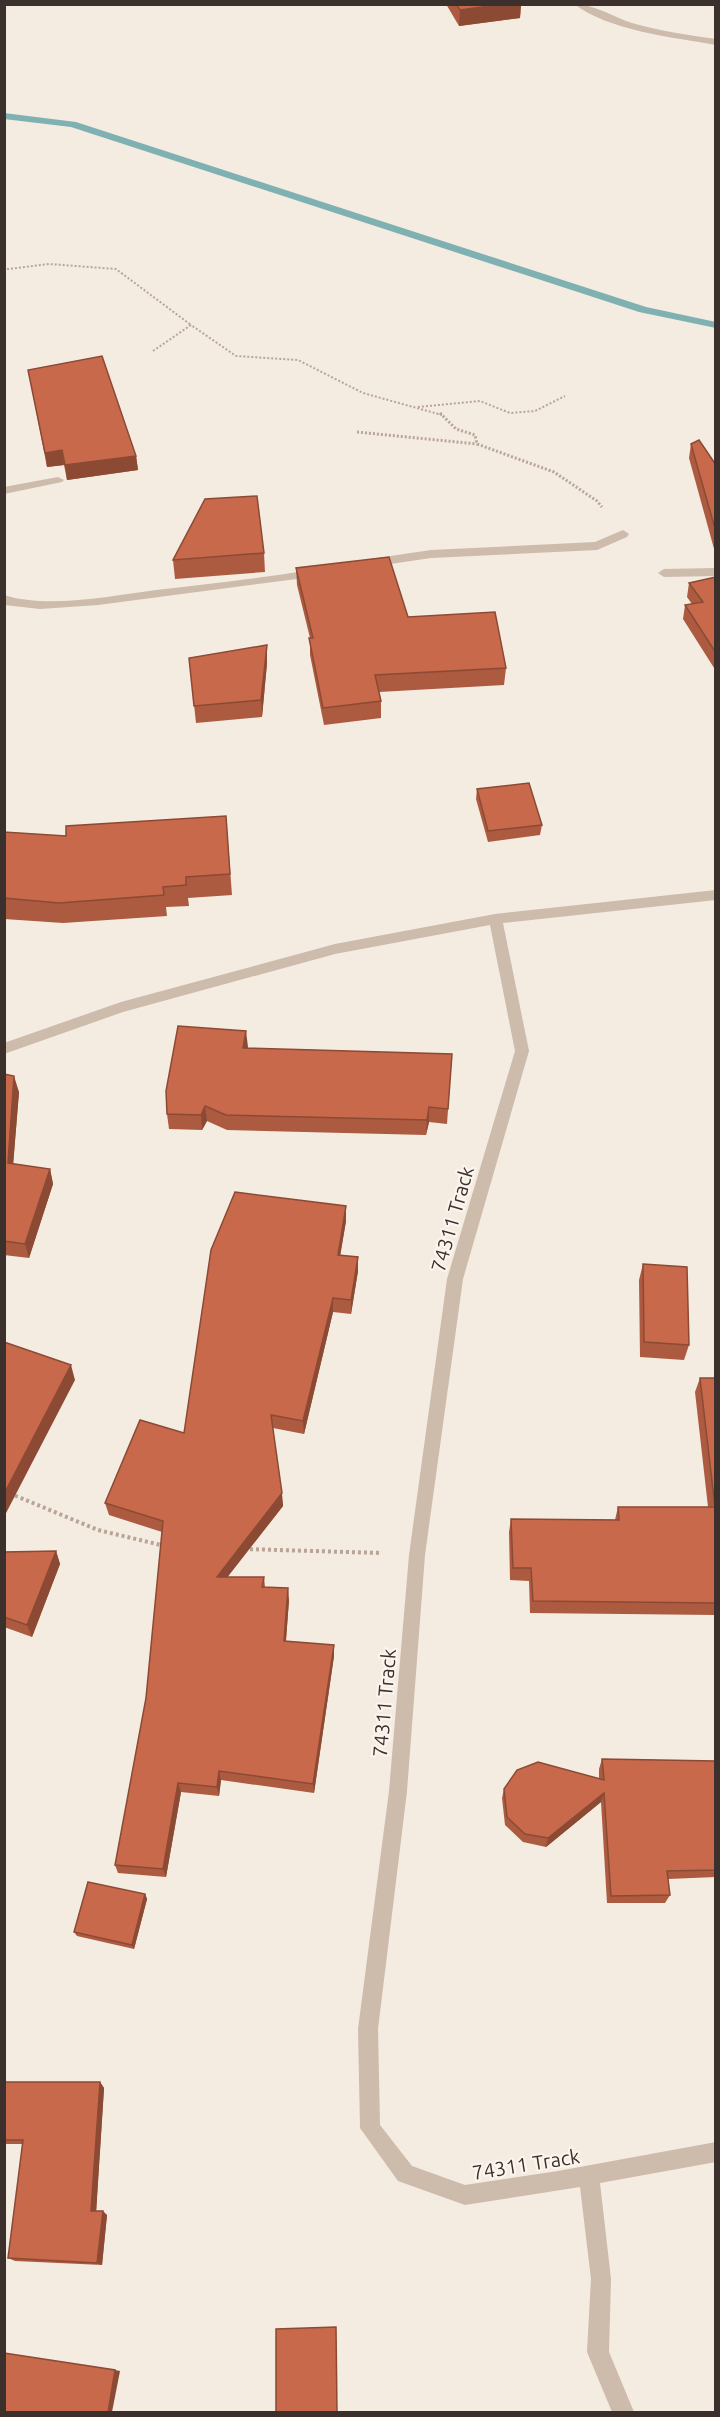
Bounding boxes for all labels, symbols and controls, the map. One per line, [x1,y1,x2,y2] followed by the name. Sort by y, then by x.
[426,1164,478,1274] street label: 74311 Track
[368,1648,400,1758] street label: 74311 Track
[471,2144,581,2184] street label: 74311 Track

